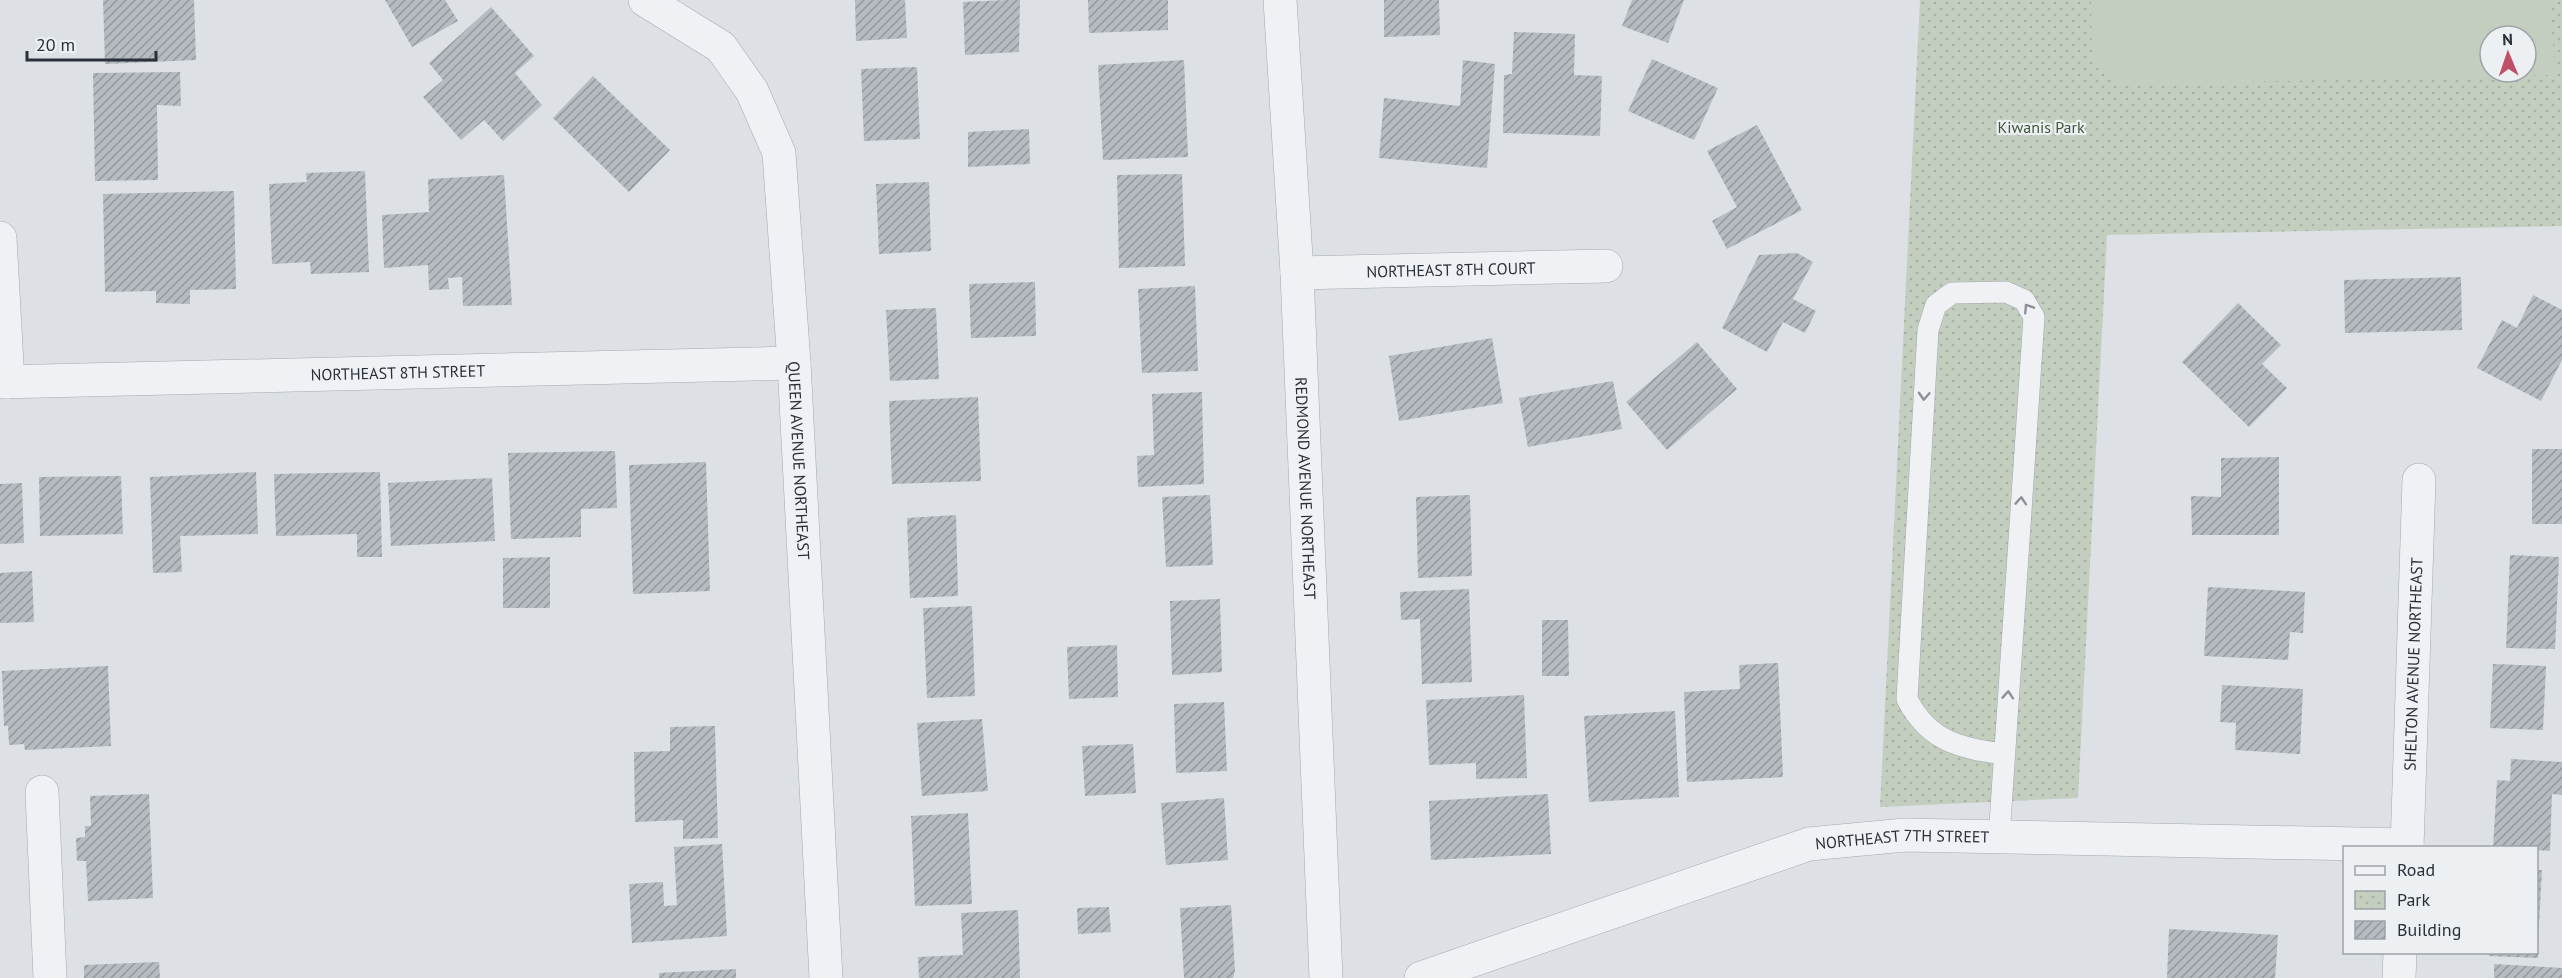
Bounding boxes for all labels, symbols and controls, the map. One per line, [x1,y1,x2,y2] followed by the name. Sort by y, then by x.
[27,24,156,62] scale bar
[2478,24,2538,84] north arrow
[2502,29,2513,49] text: N
[36,33,75,56] text: 20 m
[1997,117,2085,137] park label: Kiwanis Park
[1366,258,1536,281] street label: NORTHEAST 8TH COURT
[2024,304,2035,315] one-way arrow
[310,360,485,385] street label: NORTHEAST 8TH STREET
[784,361,814,560] street label: QUEEN AVENUE NORTHEAST
[1291,377,1320,600] street label: REDMOND AVENUE NORTHEAST
[1918,391,1931,400] one-way arrow
[2015,496,2028,505] one-way arrow
[2400,557,2426,771] street label: SHELTON AVENUE NORTHEAST
[2001,691,2014,700] one-way arrow
[1814,825,1990,853] street label: NORTHEAST 7TH STREET
[2343,846,2538,954] legend
[2397,858,2435,881] text: Road
[2397,888,2430,911] text: Park
[2397,918,2461,941] text: Building

